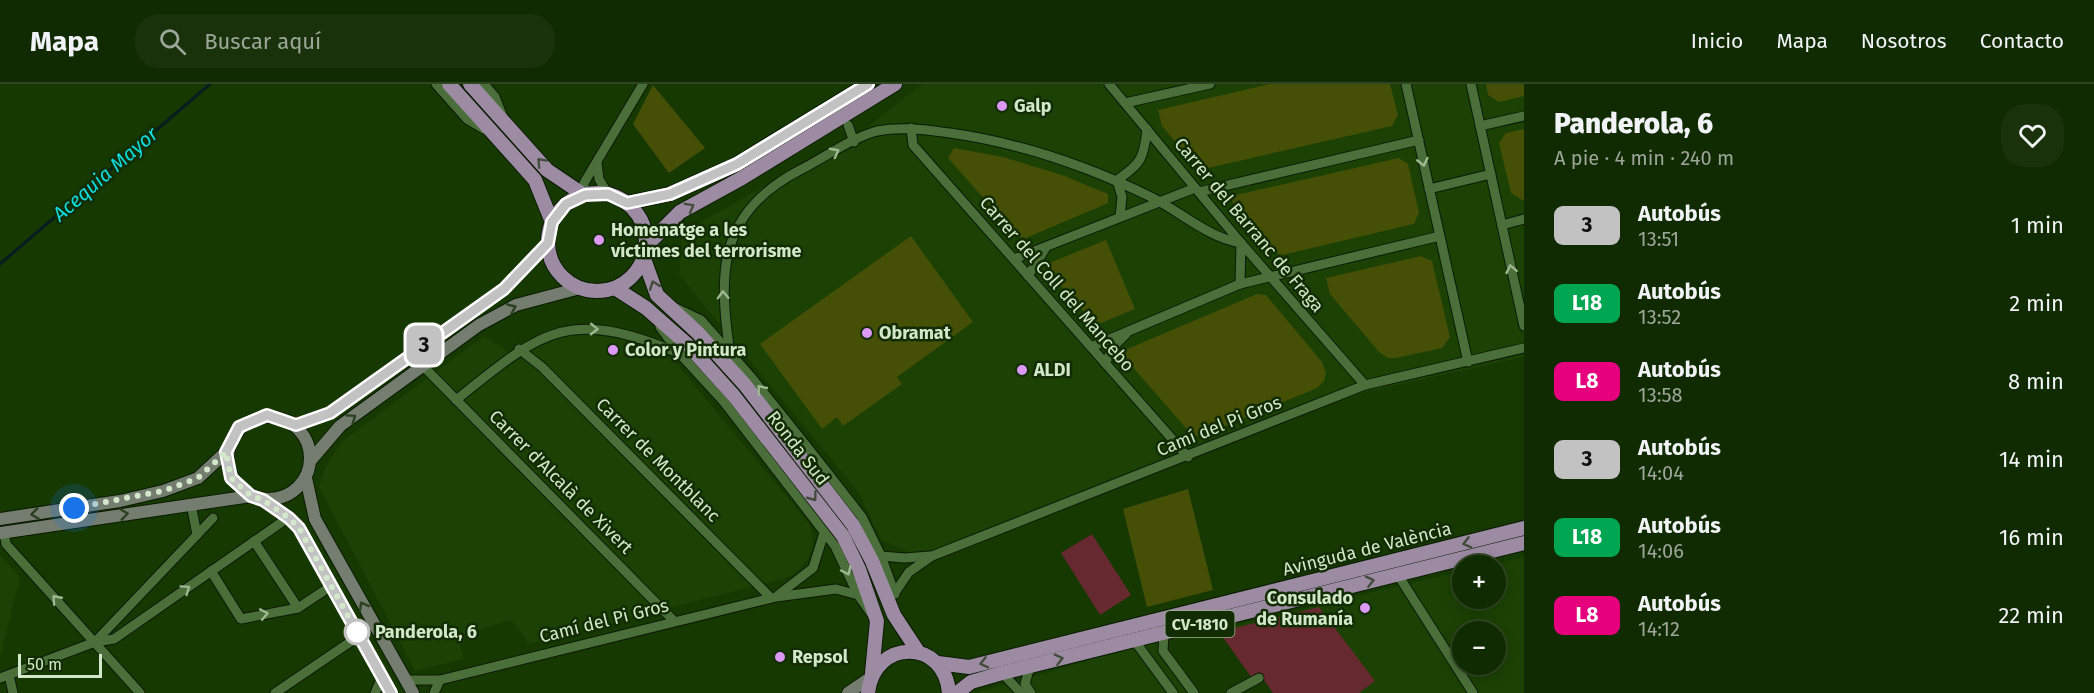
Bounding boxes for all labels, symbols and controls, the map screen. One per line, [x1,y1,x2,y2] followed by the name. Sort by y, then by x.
[135,14,555,68] search box
[30,25,99,58] text: Mapa
[156,25,189,58] icon: search
[204,28,321,55] text: Buscar aquí
[1691,28,1743,54] text: Inicio
[1776,28,1828,54] text: Mapa
[1861,28,1947,54] text: Nosotros
[1980,28,2064,54] text: Contacto
[1014,95,1052,117] place label: Galp
[995,99,1009,113] marker: Galp
[2001,104,2064,167] button: heart
[1554,107,1713,140] text: Panderola, 6
[47,121,163,227] water label: Acequia Mayor
[1169,133,1329,317] street label: Carrer del Barranc de Fraga
[1554,146,1734,170] text: A pie · 4 min · 240 m
[828,148,839,159] one-way arrow
[1416,156,1429,166] one-way arrow
[537,159,548,169] one-way arrow
[975,192,1139,376] street label: Carrer del Coll del Mancebo
[1638,200,1721,227] text: Autobús
[684,203,695,214] one-way arrow
[1582,212,1592,238] text: 3
[2011,212,2064,239] text: 1 min
[610,219,802,262] place label: Homenatge a les víctimes del terrorisme
[1638,227,1679,251] text: 13:51
[592,233,606,247] marker: Homenatge a les víctimes del terrorisme
[1506,264,1519,274] one-way arrow
[1638,278,1721,305] text: Autobús
[648,281,661,291] one-way arrow
[717,290,730,299] one-way arrow
[1572,290,1602,316] text: L18
[2009,290,2064,317] text: 2 min
[505,303,516,315] one-way arrow
[1638,305,1681,329] text: 13:52
[879,322,952,344] place label: Obramat
[590,323,599,336] one-way arrow
[404,326,444,364] line badge: 3
[860,326,874,340] marker: Obramat
[419,332,429,358] text: 3
[625,339,746,361] place label: Color y Pintura
[606,343,620,357] marker: Color y Pintura
[1638,356,1721,383] text: Autobús
[1033,359,1071,381] place label: ALDI
[1015,363,1029,377] marker: ALDI
[1576,368,1598,394] text: L8
[2008,368,2064,395] text: 8 min
[1638,383,1683,407] text: 13:58
[757,384,768,395] one-way arrow
[1153,391,1285,461] street label: Camí del Pi Gros
[591,393,725,527] street label: Carrer de Montblanc
[485,406,638,559] street label: Carrer d'Alcalà de Xivert
[762,407,834,489] street label: Ronda Sud
[345,414,356,425] one-way arrow
[1638,434,1721,461] text: Autobús
[1582,446,1592,472] text: 3
[1999,446,2064,473] text: 14 min
[1638,461,1684,485] text: 14:04
[806,490,817,501] one-way arrow
[59,493,89,523] your location
[31,507,40,519] one-way arrow
[119,509,129,521] one-way arrow
[1638,512,1721,539] text: Autobús
[1280,517,1454,581] street label: Avinguda de València
[1572,524,1602,550] text: L18
[1999,524,2064,551] text: 16 min
[1462,535,1472,548] one-way arrow
[1638,539,1684,563] text: 14:06
[1452,555,1506,675] map controls
[1452,555,1506,609] button: +
[839,564,851,575] one-way arrow
[1365,576,1375,589] one-way arrow
[179,585,190,596] one-way arrow
[1256,587,1353,630] place label: Consulado de Rumanía
[1638,590,1721,617] text: Autobús
[537,594,671,648] street label: Camí del Pi Gros
[52,595,63,605] one-way arrow
[1358,601,1372,615] marker: Consulado de Rumanía
[359,602,370,612] one-way arrow
[1576,602,1598,628] text: L8
[1998,602,2064,629] text: 22 min
[258,608,268,621] one-way arrow
[1166,611,1234,637] road number: CV-1810
[1638,617,1680,641] text: 14:12
[344,619,370,645] marker: Panderola, 6
[375,621,477,643] place label: Panderola, 6
[1452,621,1506,675] button: −
[792,646,849,668] place label: Repsol
[773,650,787,664] marker: Repsol
[18,651,102,678] scale bar
[1054,653,1064,666] one-way arrow
[27,655,62,674] text: 50 m
[979,656,989,669] one-way arrow

